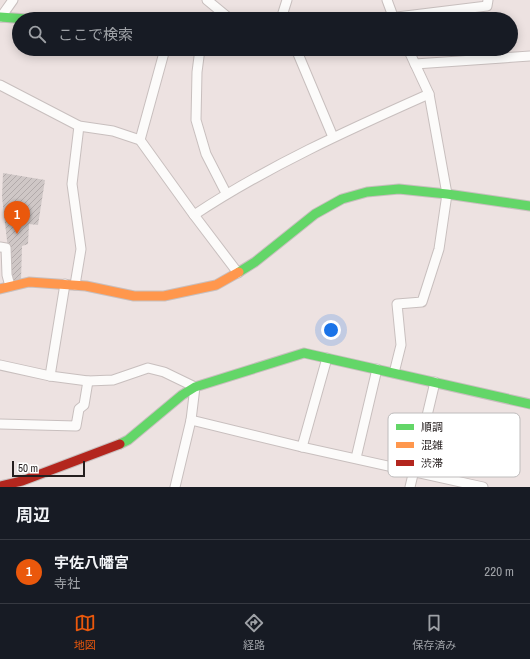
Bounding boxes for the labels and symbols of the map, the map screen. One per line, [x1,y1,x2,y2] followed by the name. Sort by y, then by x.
[4,201,30,234] pin: 1
[321,320,341,340] your location
[388,413,520,477] legend
[421,420,443,434] text: 順調
[421,438,443,452] text: 混雑
[421,456,443,470] text: 渋滞
[12,459,85,478] scale bar

